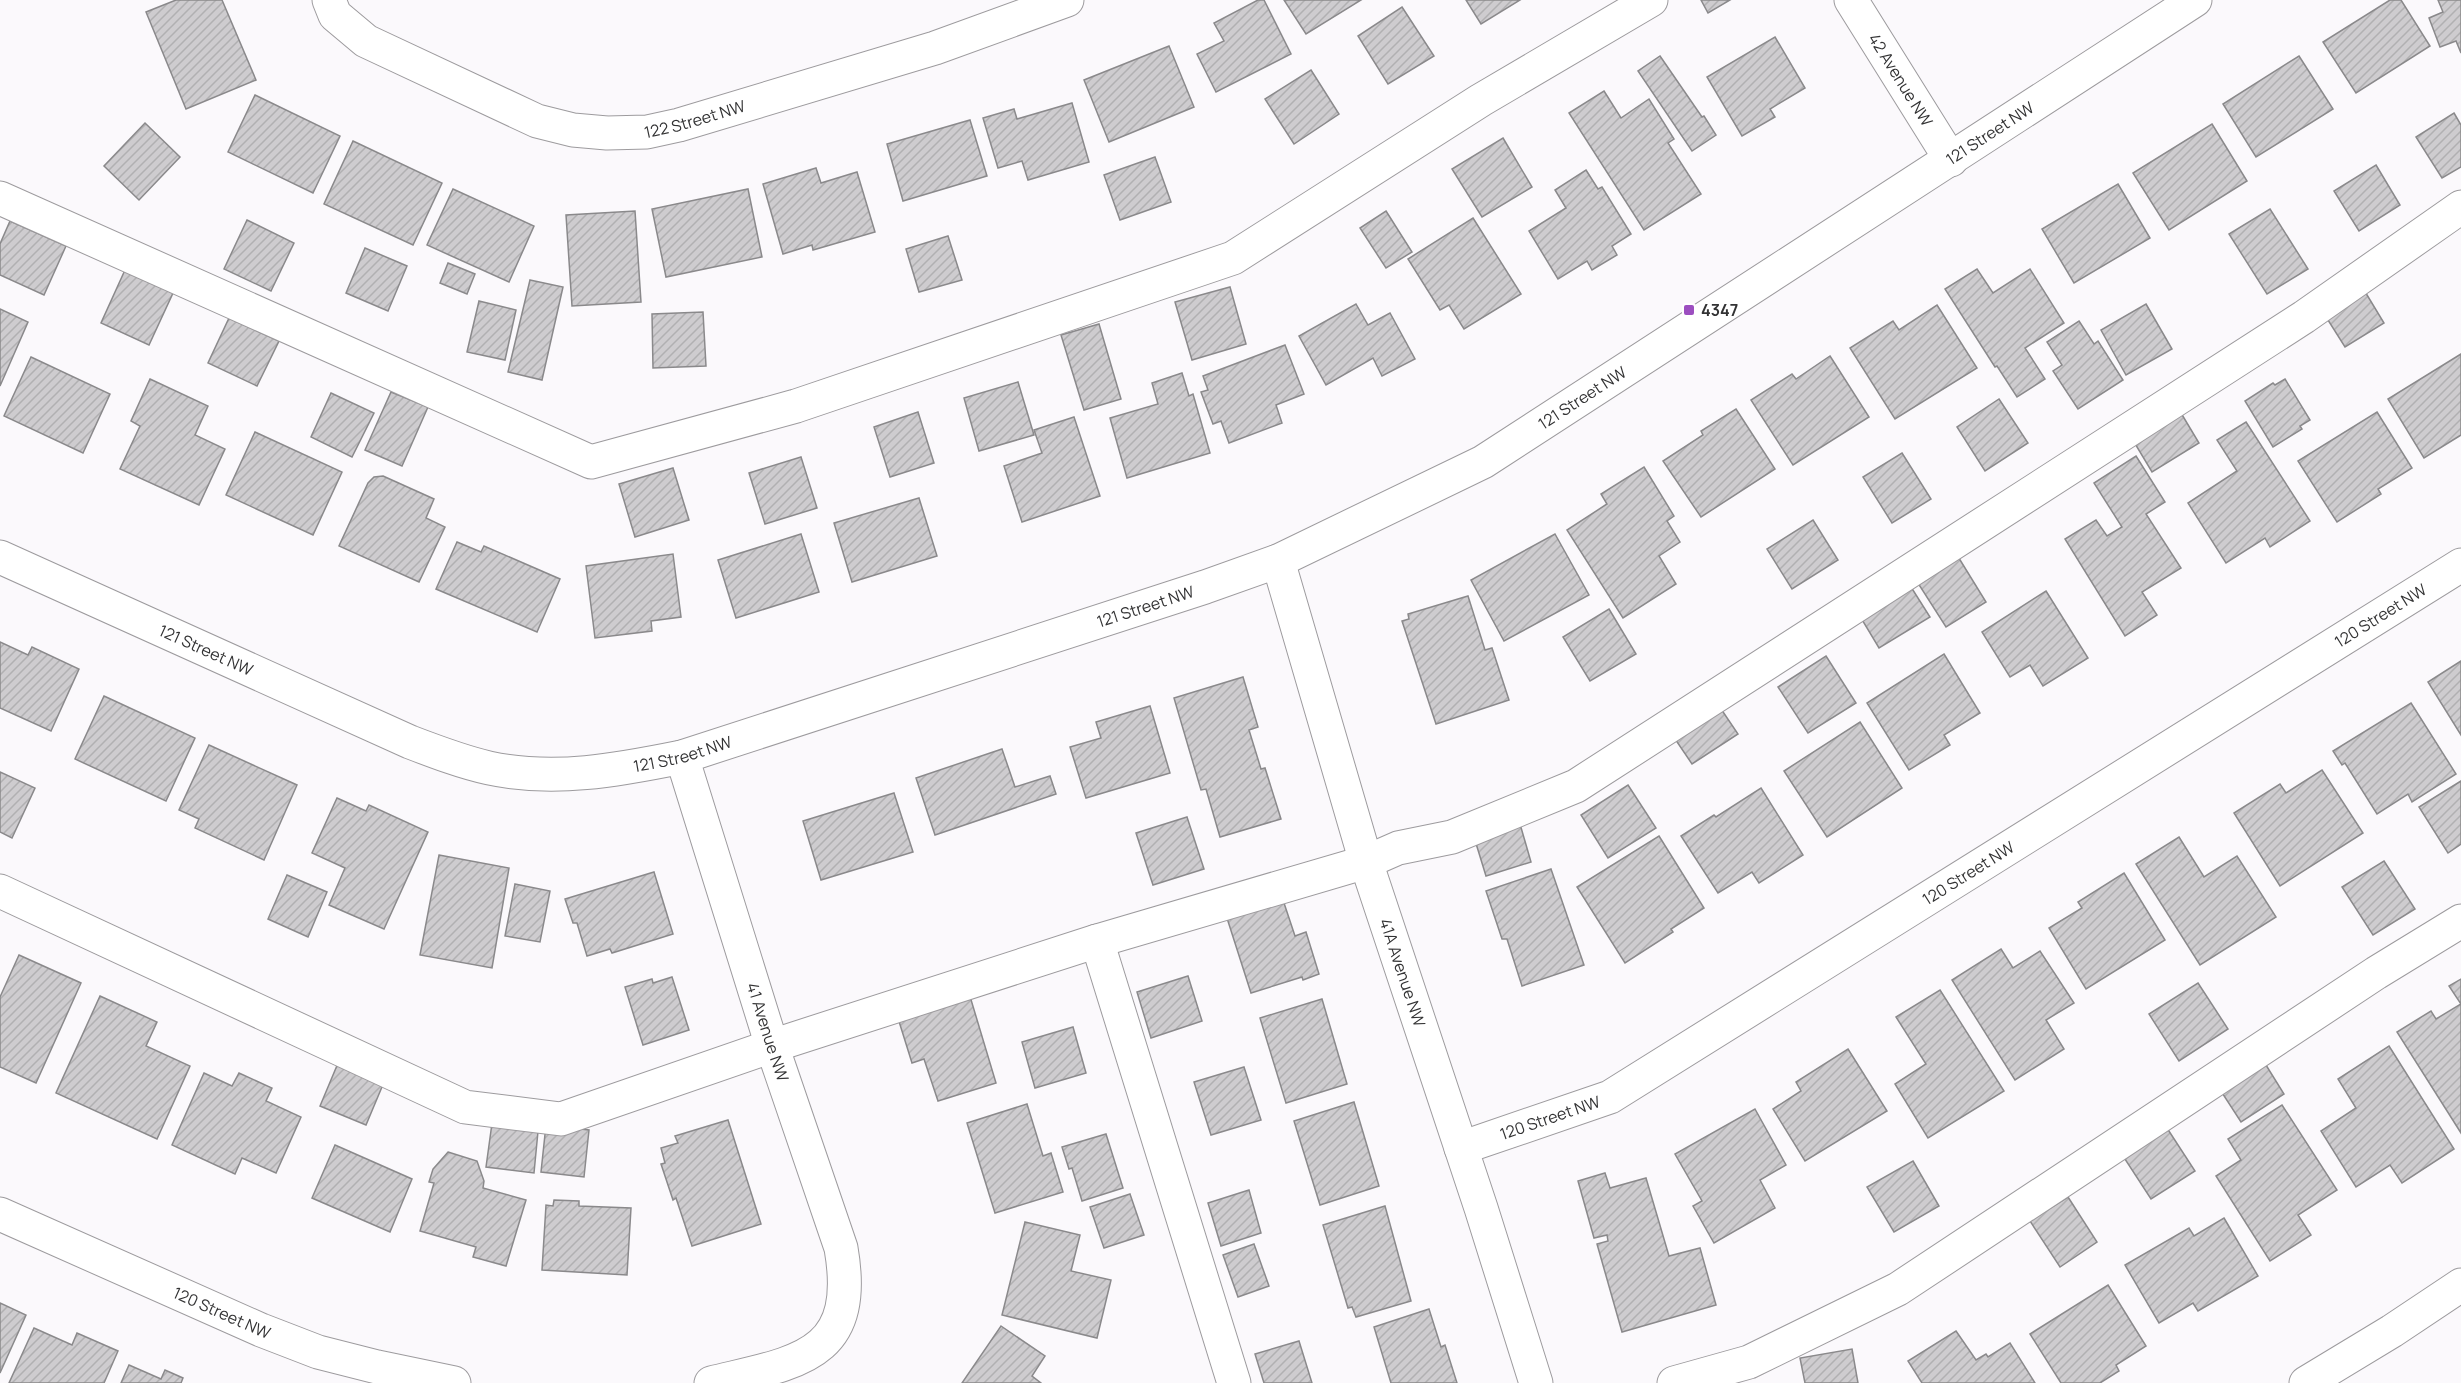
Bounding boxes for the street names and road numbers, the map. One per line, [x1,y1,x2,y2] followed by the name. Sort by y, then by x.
[1863,29,1938,130] street label: 42 Avenue NW
[642,95,748,143] street label: 122 Street NW
[1941,96,2038,170] street label: 121 Street NW
[1534,361,1630,434] street label: 121 Street NW
[2330,578,2431,652] street label: 120 Street NW
[1094,580,1197,632] street label: 121 Street NW
[155,619,257,681] street label: 121 Street NW
[632,731,735,777] street label: 121 Street NW
[1918,836,2018,910] street label: 120 Street NW
[1374,915,1431,1030] street label: 41A Avenue NW
[742,980,794,1084] street label: 41 Avenue NW
[1497,1090,1603,1145] street label: 120 Street NW
[170,1281,274,1344] street label: 120 Street NW

